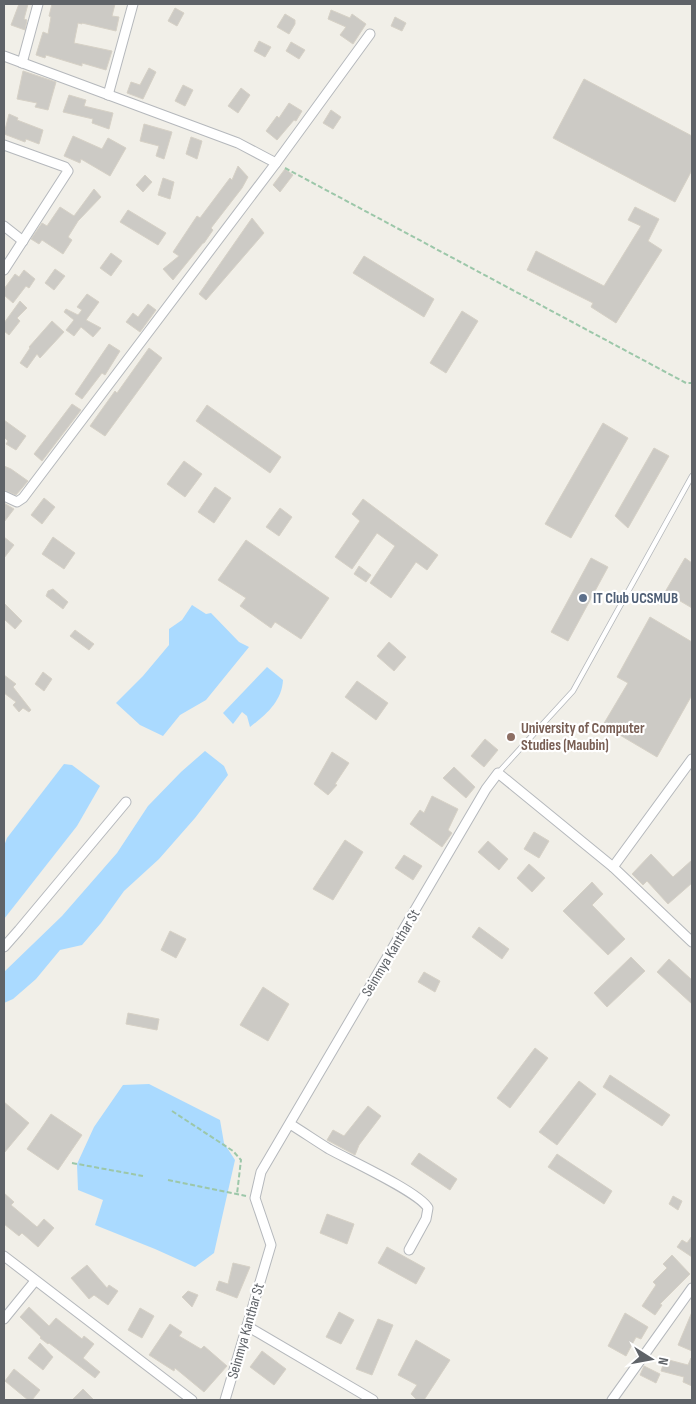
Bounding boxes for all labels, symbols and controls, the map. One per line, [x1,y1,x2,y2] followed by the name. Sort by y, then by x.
[593,589,678,608] place label: IT Club UCSMUB
[577,592,589,604] marker: IT Club UCSMUB
[521,719,645,755] place label: University of Computer Studies (Maubin)
[505,731,517,743] marker: University of Computer Studies (Maubin)
[358,906,425,1000] street label: Seinmya Kanthar St
[223,1281,269,1381] street label: Seinmya Kanthar St
[626,1334,676,1384] north arrow
[654,1356,672,1367] text: N

